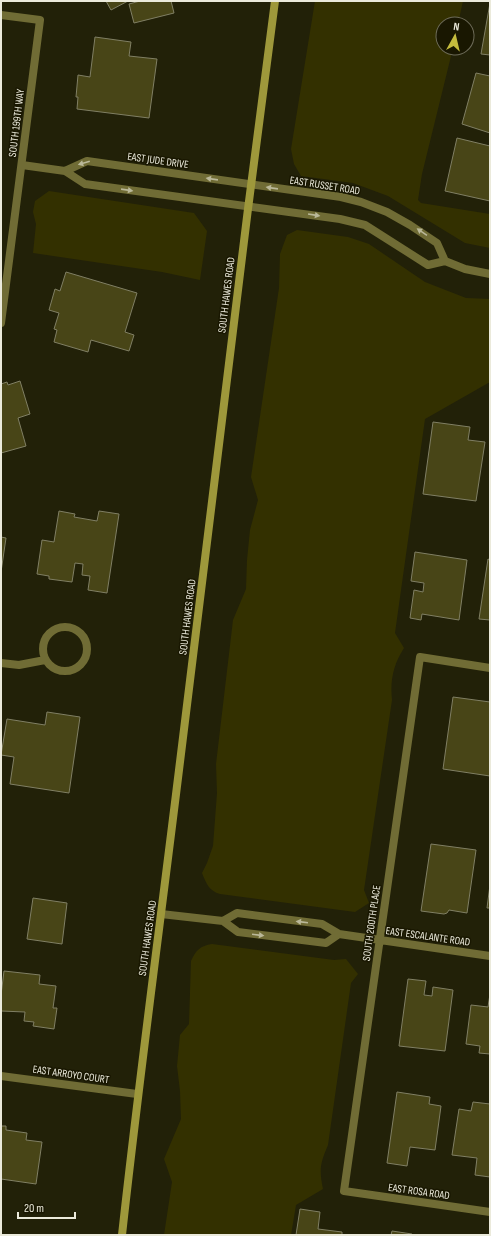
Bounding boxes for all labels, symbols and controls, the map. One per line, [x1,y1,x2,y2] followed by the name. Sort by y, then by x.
[435,16,475,56] north arrow
[453,20,460,33] text: N
[6,88,27,158] street label: SOUTH 199TH WAY
[127,150,189,171] street label: EAST JUDE DRIVE
[77,160,89,166] one-way arrow
[289,174,361,197] street label: EAST RUSSET ROAD
[206,176,218,182] one-way arrow
[266,185,278,191] one-way arrow
[121,187,133,193] one-way arrow
[308,212,320,218] one-way arrow
[416,228,427,236] one-way arrow
[215,257,238,334] street label: SOUTH HAWES ROAD
[176,579,199,656] street label: SOUTH HAWES ROAD
[360,884,383,962] street label: SOUTH 200TH PLACE
[136,900,159,977] street label: SOUTH HAWES ROAD
[296,919,309,925] one-way arrow
[385,924,471,949] street label: EAST ESCALANTE ROAD
[252,932,264,938] one-way arrow
[32,1063,111,1086] street label: EAST ARROYO COURT
[387,1181,451,1202] street label: EAST ROSA ROAD
[18,1194,75,1220] scale bar
[24,1201,44,1216] text: 20 m

